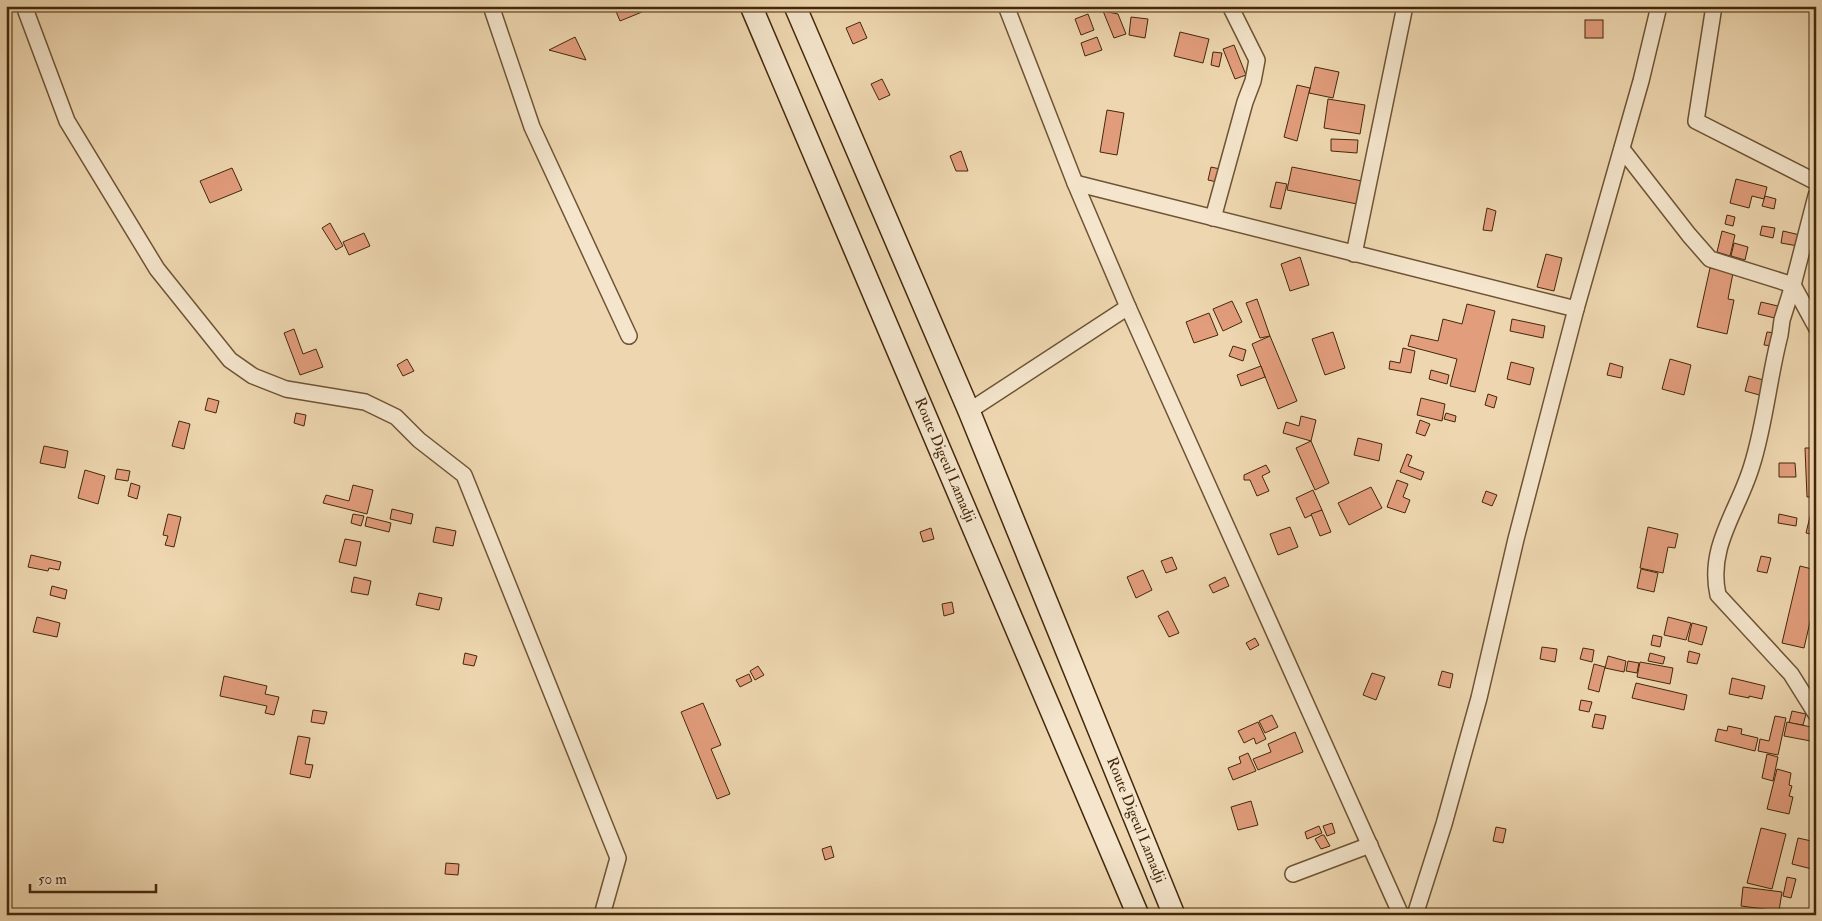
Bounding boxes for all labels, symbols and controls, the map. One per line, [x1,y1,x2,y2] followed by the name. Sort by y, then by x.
[910,395,980,525] street label: Route Digeul Lamadji
[1102,754,1170,886] street label: Route Digeul Lamadji
[30,861,156,893] scale bar
[38,870,67,889] text: 50 m

